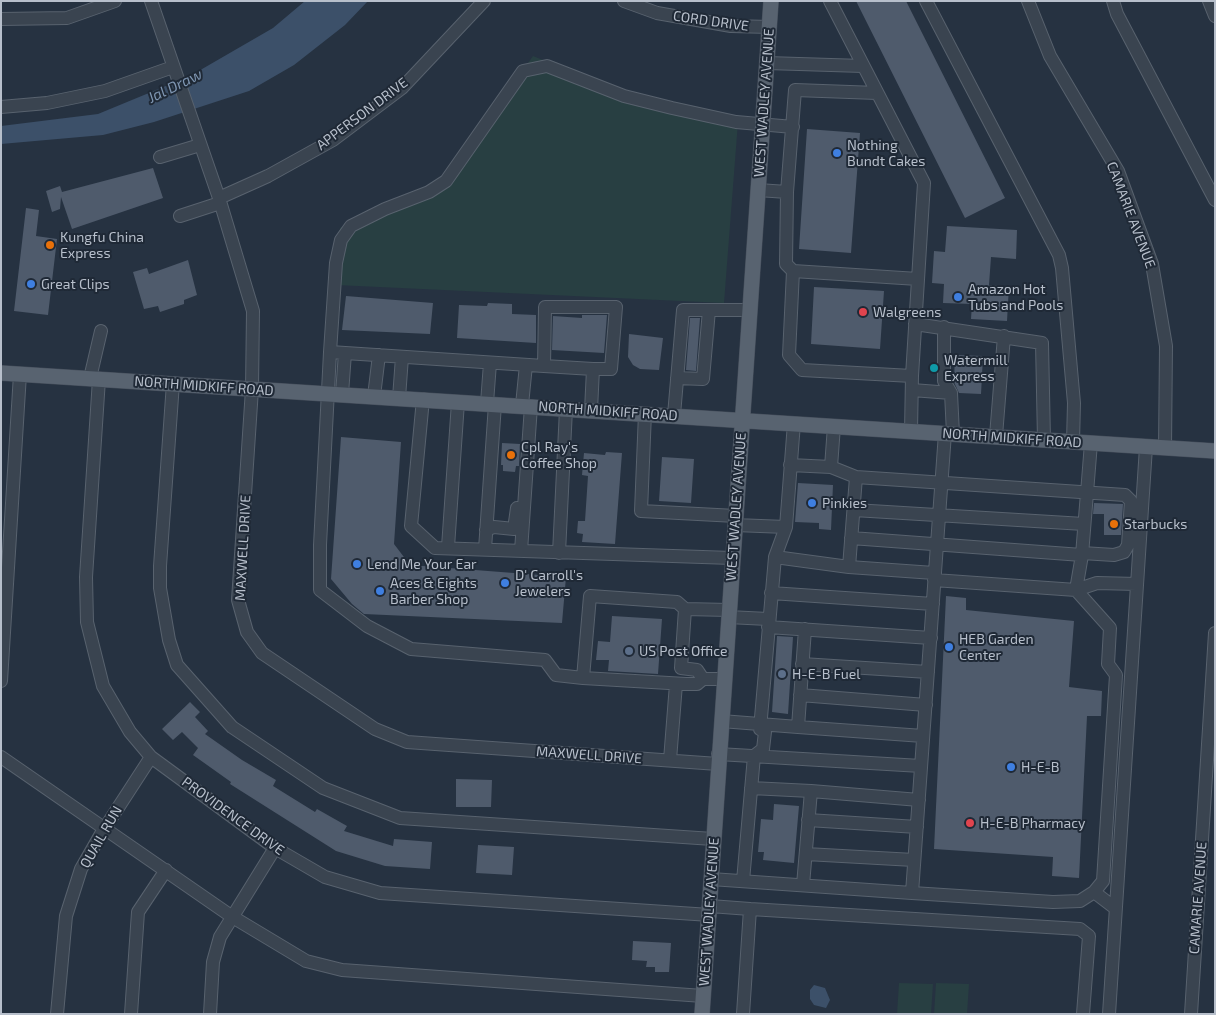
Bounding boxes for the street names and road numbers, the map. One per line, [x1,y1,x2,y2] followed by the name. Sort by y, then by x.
[672,7,750,35] street label: CORD DRIVE
[750,28,778,178] street label: WEST WADLEY AVENUE
[313,74,411,154] street label: APPERSON DRIVE
[1103,159,1159,271] street label: CAMARIE AVENUE
[134,373,274,399] street label: NORTH MIDKIFF ROAD
[538,398,678,424] street label: NORTH MIDKIFF ROAD
[942,425,1082,451] street label: NORTH MIDKIFF ROAD
[722,432,750,582] street label: WEST WADLEY AVENUE
[232,495,254,601] street label: MAXWELL DRIVE
[535,743,643,767] street label: MAXWELL DRIVE
[179,773,287,859] street label: PROVIDENCE DRIVE
[76,803,126,871] street label: QUAIL RUN
[695,837,723,987] street label: WEST WADLEY AVENUE
[1186,841,1210,955] street label: CAMARIE AVENUE

